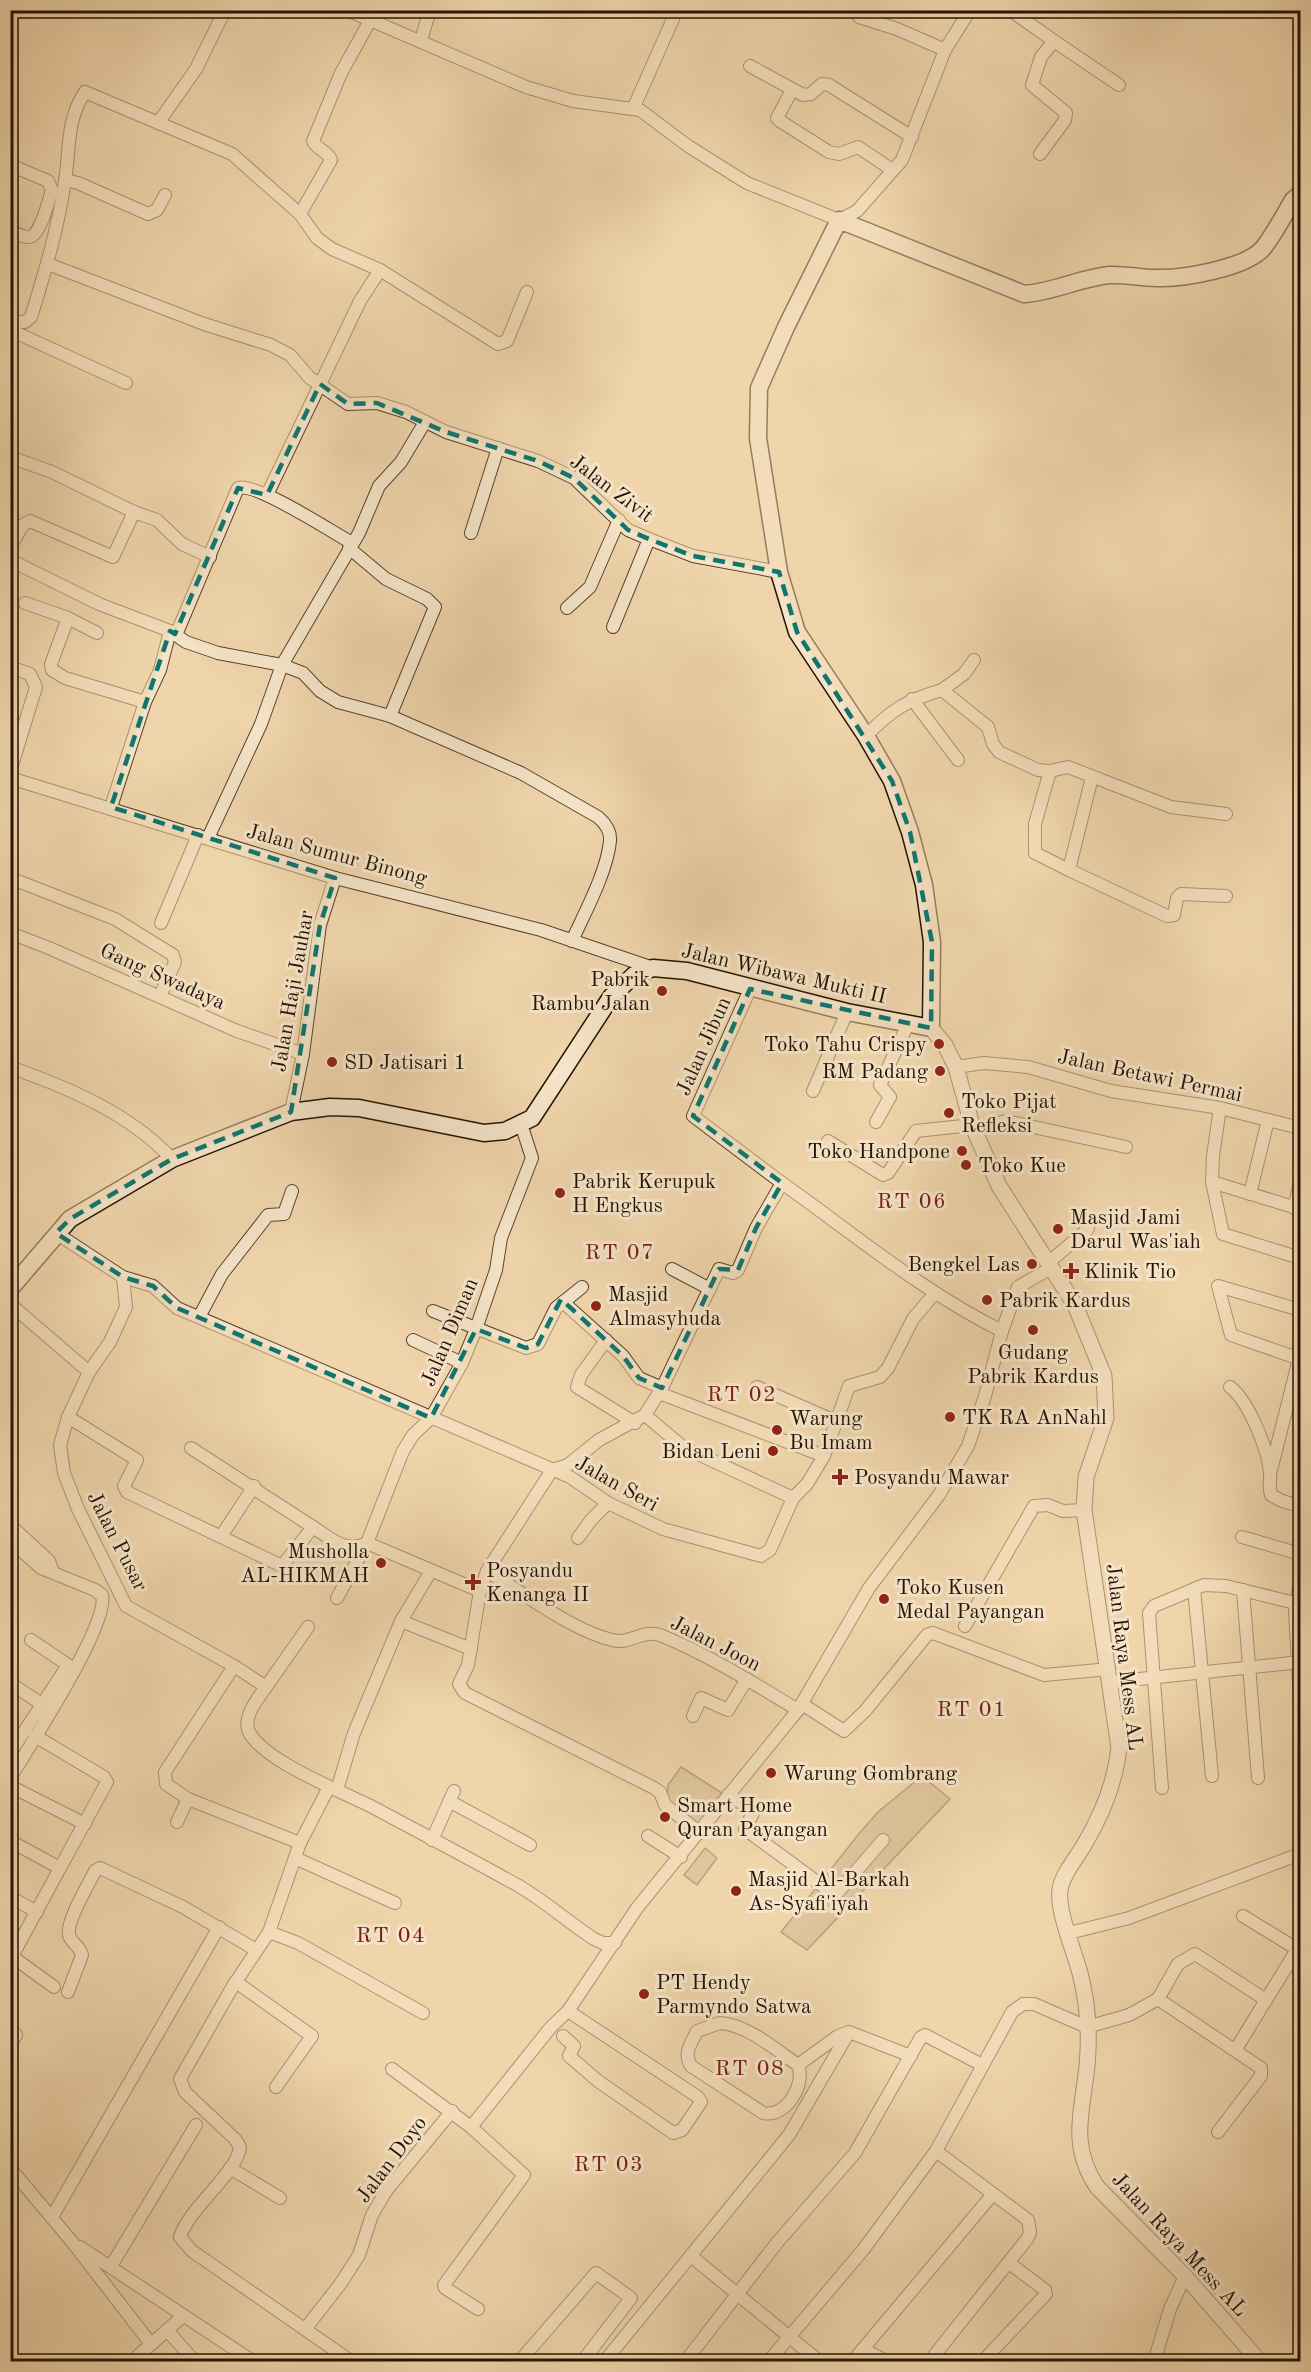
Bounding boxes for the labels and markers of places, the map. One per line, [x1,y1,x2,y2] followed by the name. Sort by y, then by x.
[531,970,650,1015] place label: Pabrik Rambu Jalan
[655,984,669,998] marker: Pabrik Rambu Jalan
[764,1035,927,1056] place label: Toko Tahu Crispy
[932,1037,946,1051] marker: Toko Tahu Crispy
[344,1053,466,1074] place label: SD Jatisari 1
[325,1055,339,1069] marker: SD Jatisari 1
[822,1062,929,1083] place label: RM Padang
[933,1064,947,1078] marker: RM Padang
[961,1092,1057,1137] place label: Toko Pijat Refleksi
[942,1106,956,1120] marker: Toko Pijat Refleksi
[807,1142,950,1163] place label: Toko Handpone
[955,1144,969,1158] marker: Toko Handpone
[978,1156,1066,1177] place label: Toko Kue
[959,1158,973,1172] marker: Toko Kue
[572,1172,716,1217] place label: Pabrik Kerupuk H Engkus
[553,1186,567,1200] marker: Pabrik Kerupuk H Engkus
[1070,1208,1201,1253] place label: Masjid Jami Darul Was'iah
[1051,1222,1065,1236] marker: Masjid Jami Darul Was'iah
[907,1255,1020,1276] place label: Bengkel Las
[1025,1257,1039,1271] marker: Bengkel Las
[1062,1262,1080,1280] marker: Klinik Tio
[1084,1262,1176,1283] place label: Klinik Tio
[608,1285,721,1330] place label: Masjid Almasyhuda
[999,1291,1131,1312] place label: Pabrik Kardus
[980,1293,994,1307] marker: Pabrik Kardus
[589,1299,603,1313] marker: Masjid Almasyhuda
[1026,1323,1040,1337] marker: Gudang Pabrik Kardus
[967,1343,1099,1388] place label: Gudang Pabrik Kardus
[962,1408,1107,1429] place label: TK RA AnNahl
[789,1409,873,1454] place label: Warung Bu Imam
[943,1410,957,1424] marker: TK RA AnNahl
[770,1423,784,1437] marker: Warung Bu Imam
[662,1442,761,1463] place label: Bidan Leni
[766,1444,780,1458] marker: Bidan Leni
[831,1468,849,1486] marker: Posyandu Mawar
[854,1468,1009,1489] place label: Posyandu Mawar
[240,1542,369,1587] place label: Musholla AL-HIKMAH
[374,1556,388,1570] marker: Musholla AL-HIKMAH
[486,1561,589,1606] place label: Posyandu Kenanga II
[464,1573,482,1591] marker: Posyandu Kenanga II
[896,1578,1045,1623] place label: Toko Kusen Medal Payangan
[877,1592,891,1606] marker: Toko Kusen Medal Payangan
[783,1764,958,1785] place label: Warung Gombrang
[764,1766,778,1780] marker: Warung Gombrang
[677,1796,828,1841] place label: Smart Home Quran Payangan
[658,1810,672,1824] marker: Smart Home Quran Payangan
[748,1870,910,1915] place label: Masjid Al-Barkah As-Syafi'iyah
[729,1884,743,1898] marker: Masjid Al-Barkah As-Syafi'iyah
[656,1973,811,2018] place label: PT Hendy Parmyndo Satwa
[637,1987,651,2001] marker: PT Hendy Parmyndo Satwa

